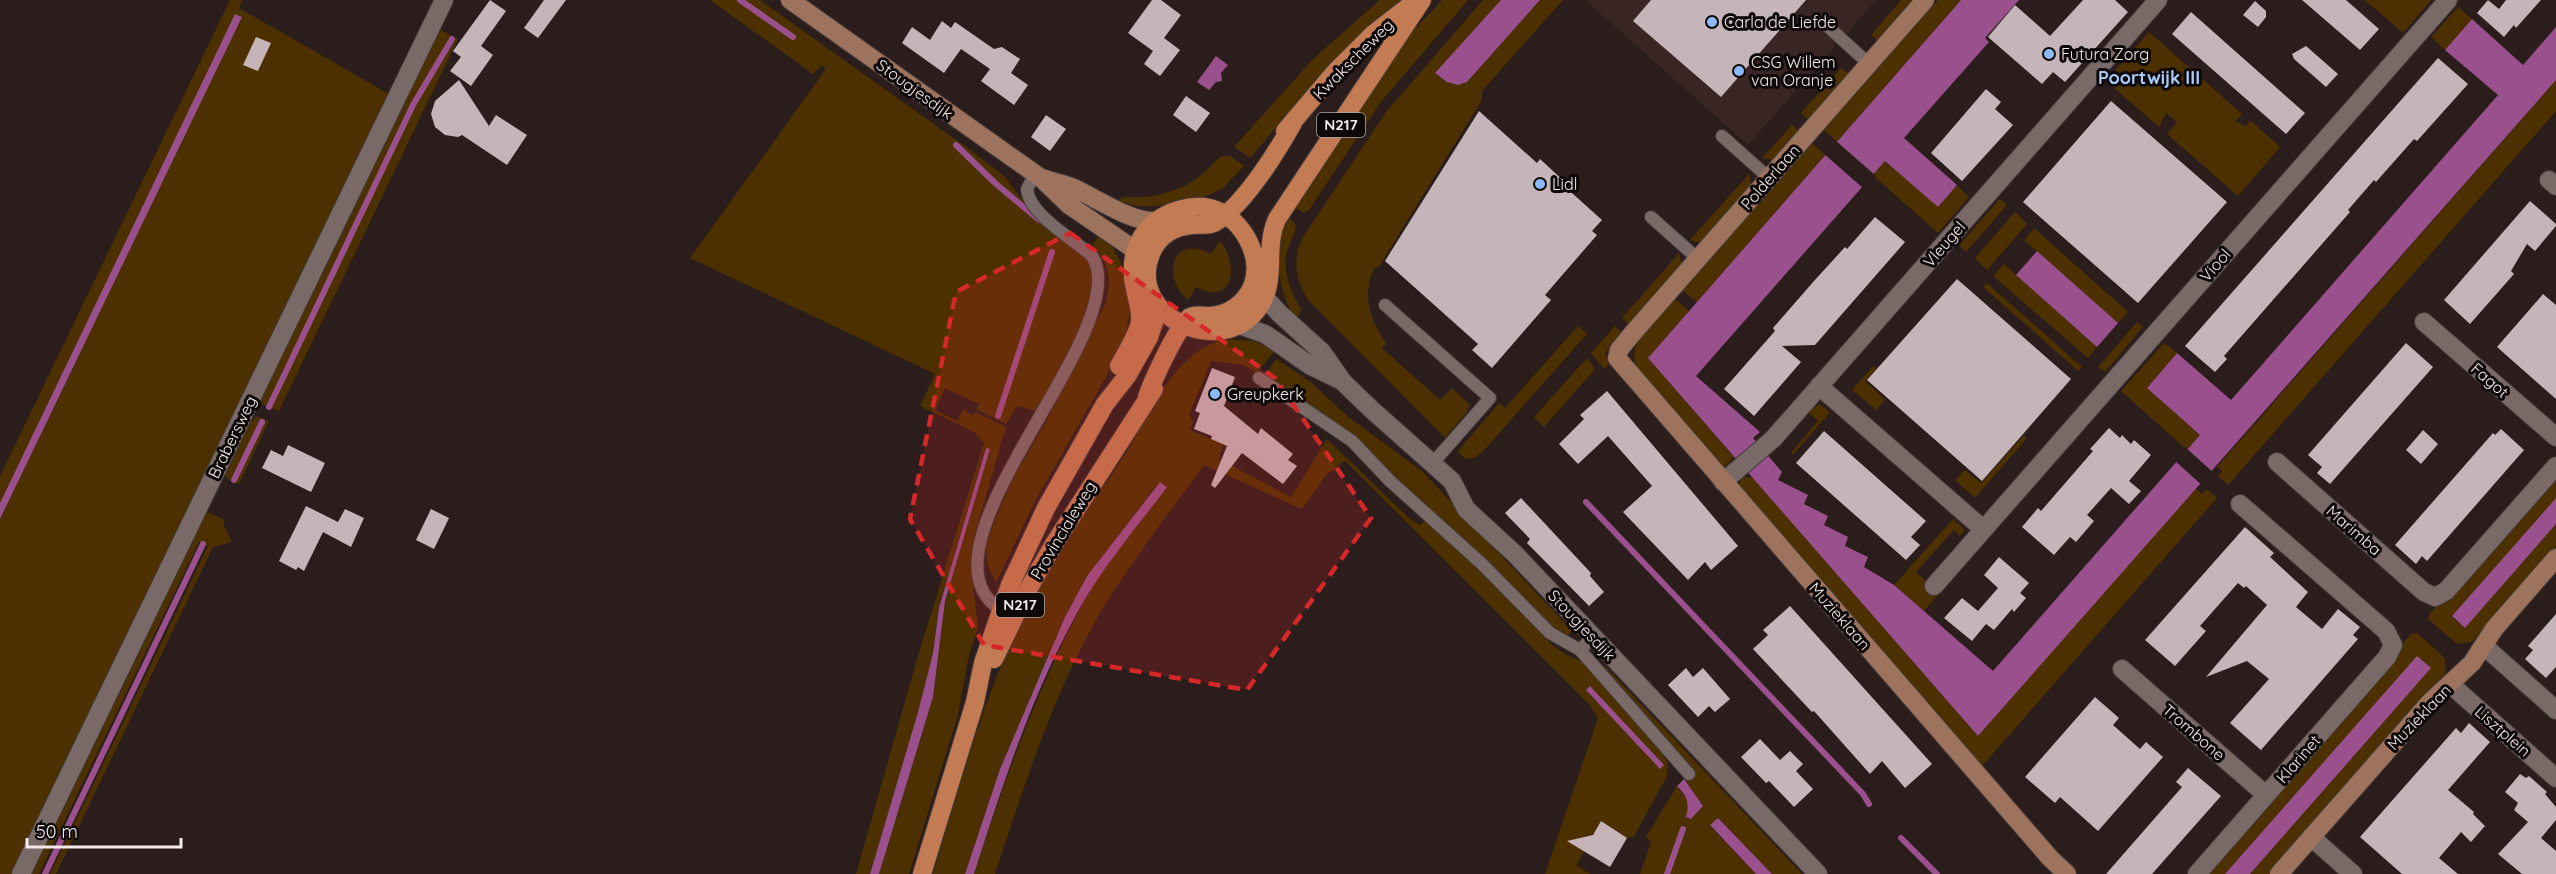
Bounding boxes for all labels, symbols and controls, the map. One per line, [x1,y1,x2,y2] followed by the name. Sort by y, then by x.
[1724,12,1836,32] place label: Carla de Liefde
[1309,15,1397,103] street label: Kwakscheweg
[1705,15,1719,29] marker: Carla de Liefde
[2061,44,2149,64] place label: Futura Zorg
[2042,47,2056,61] marker: Futura Zorg
[1751,52,1836,90] place label: CSG Willem van Oranje
[873,54,957,124] street label: Stougjesdijk
[1732,64,1746,78] marker: CSG Willem van Oranje
[2098,66,2200,89] district label: Poortwijk III
[1317,113,1365,137] road number: N217
[1736,140,1804,214] street label: Polderlaan
[1552,174,1577,194] place label: Lidl
[1533,177,1547,191] marker: Lidl
[1919,217,1969,271] street label: Vleugel
[2195,244,2235,286] street label: Viool
[2467,358,2513,402] street label: Fagot
[1227,384,1304,404] place label: Greupkerk
[1208,387,1222,401] marker: Greupkerk
[203,392,261,482] street label: Brabersweg
[1026,477,1100,583] street label: Provincialeweg
[2322,501,2386,559] street label: Marimba
[1805,578,1875,654] street label: Muzieklaan
[1544,585,1620,665] street label: Stougjesdijk
[996,593,1044,617] road number: N217
[2383,680,2455,754] street label: Muzieklaan
[2159,699,2229,765] street label: Trombone
[2471,701,2535,761] street label: Lisztplein
[2272,731,2324,787] street label: Klarinet
[27,811,182,849] scale bar
[36,820,78,843] text: 50 m

